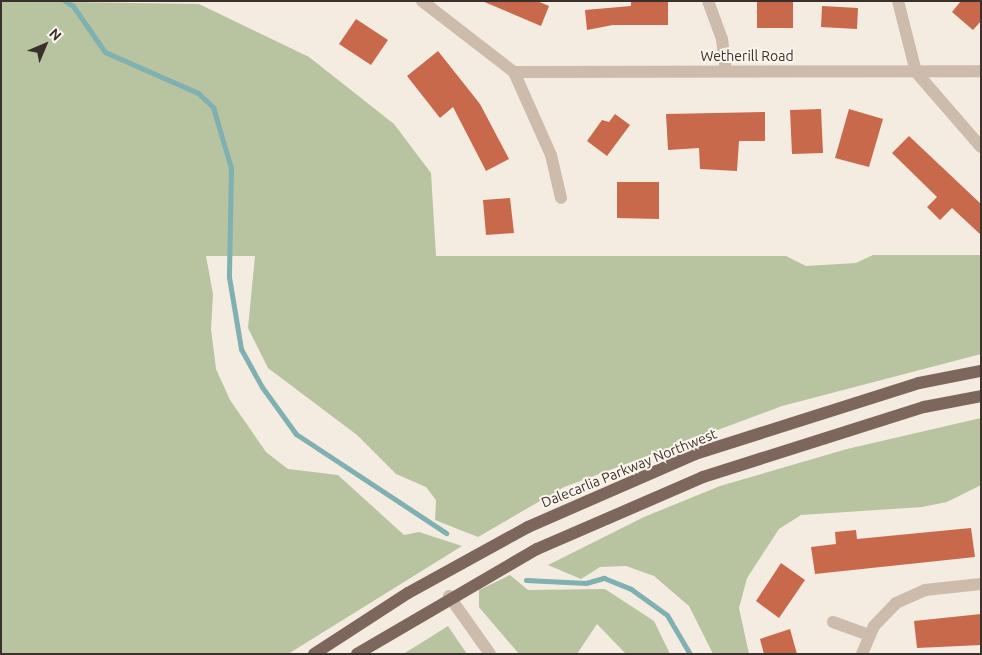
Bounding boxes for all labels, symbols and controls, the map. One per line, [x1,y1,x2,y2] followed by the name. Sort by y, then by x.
[20,20,70,70] north arrow
[46,25,65,44] text: N
[700,48,794,64] street label: Wetherill Road
[539,425,719,511] street label: Dalecarlia Parkway Northwest

